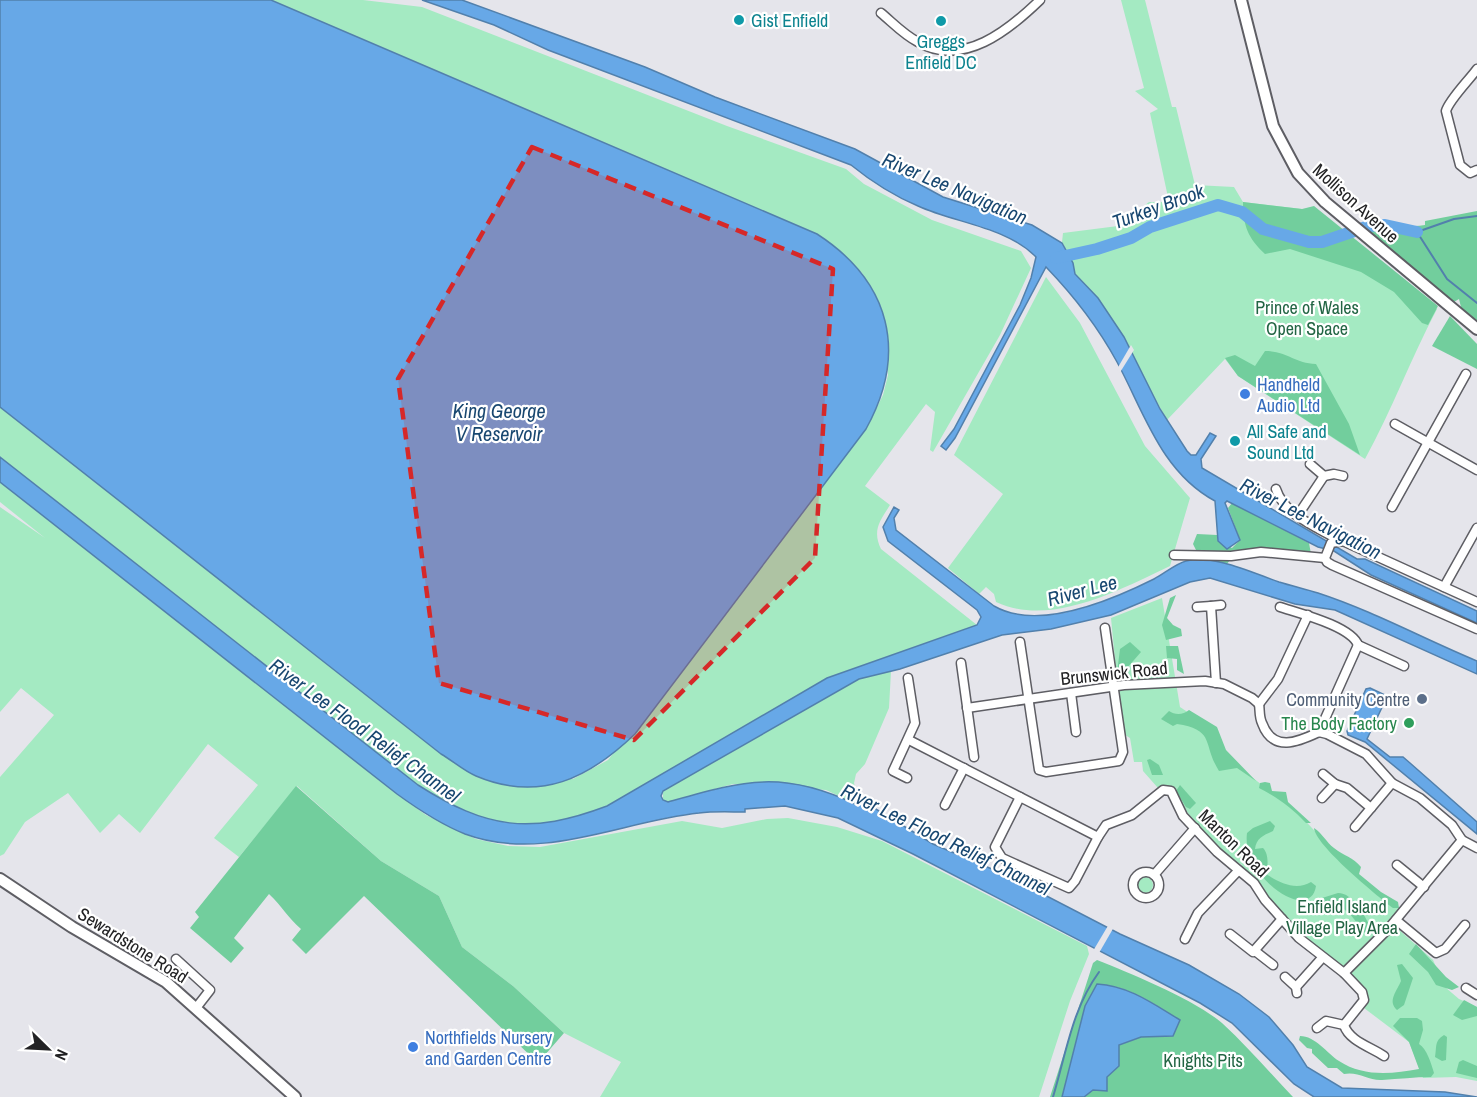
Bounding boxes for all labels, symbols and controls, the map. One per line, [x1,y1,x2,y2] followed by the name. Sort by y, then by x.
[751,8,828,33] place label: Gist Enfield
[732,13,746,27] marker: Gist Enfield
[934,14,948,28] marker: Greggs Enfield DC
[905,29,977,75] place label: Greggs Enfield DC
[878,145,1032,231] water label: River Lee Navigation
[1307,158,1405,248] street label: Mollison Avenue
[1108,177,1209,235] water label: Turkey Brook
[1255,295,1359,341] park label: Prince of Wales Open Space
[1256,372,1320,418] place label: Handheld Audio Ltd
[1238,387,1252,401] marker: Handheld Audio Ltd
[453,397,546,447] water label: King George V Reservoir
[1246,419,1327,465] place label: All Safe and Sound Ltd
[1228,434,1242,448] marker: All Safe and Sound Ltd
[1236,471,1386,565] water label: River Lee Navigation
[1044,568,1120,612] water label: River Lee
[264,652,466,809] water label: River Lee Flood Relief Channel
[1059,655,1169,691] street label: Brunswick Road
[1286,687,1410,712] place label: Community Centre
[1415,692,1429,706] marker: Community Centre
[1281,711,1398,736] place label: The Body Factory
[1402,716,1416,730] marker: The Body Factory
[837,777,1055,902] water label: River Lee Flood Relief Channel
[1193,803,1275,883] street label: Manton Road
[1286,894,1398,940] park label: Enfield Island Village Play Area
[73,901,193,989] street label: Sewardstone Road
[18,1019,78,1079] north arrow
[425,1025,553,1071] place label: Northfields Nursery and Garden Centre
[406,1040,420,1054] marker: Northfields Nursery and Garden Centre
[50,1046,74,1064] text: N
[1163,1048,1243,1073] park label: Knights Pits

